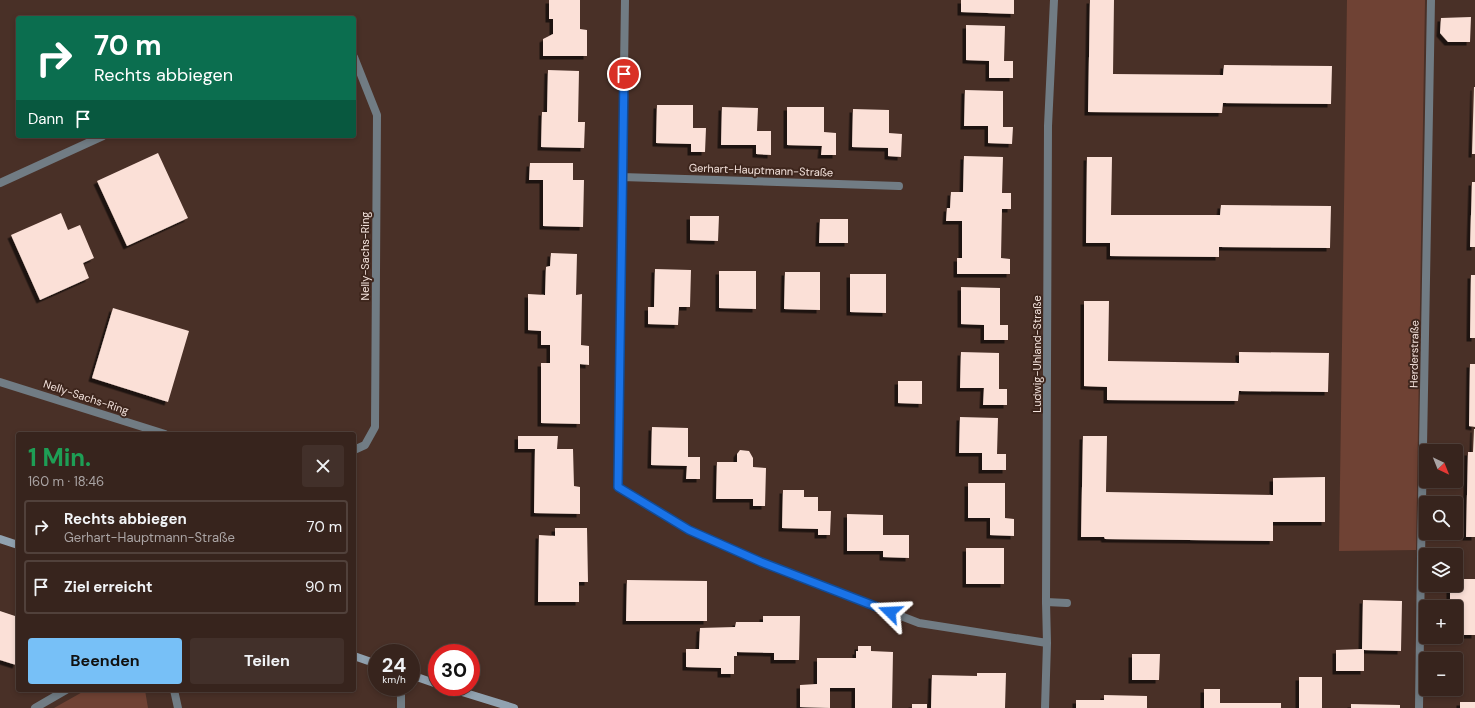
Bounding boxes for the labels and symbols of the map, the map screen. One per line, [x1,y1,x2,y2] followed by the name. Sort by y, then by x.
[607,57,641,91] pin
[689,160,833,180] street label: Gerhart-Hauptmann-Straße
[358,212,372,300] street label: Nelly-Sachs-Ring
[1030,295,1044,413] street label: Ludwig-Uhland-Straße
[1406,320,1422,388] street label: Herderstraße
[42,377,130,417] street label: Nelly-Sachs-Ring
[1419,444,1463,488] north arrow
[869,591,911,633] position arrow
[428,644,480,696] speed limit sign: 30

